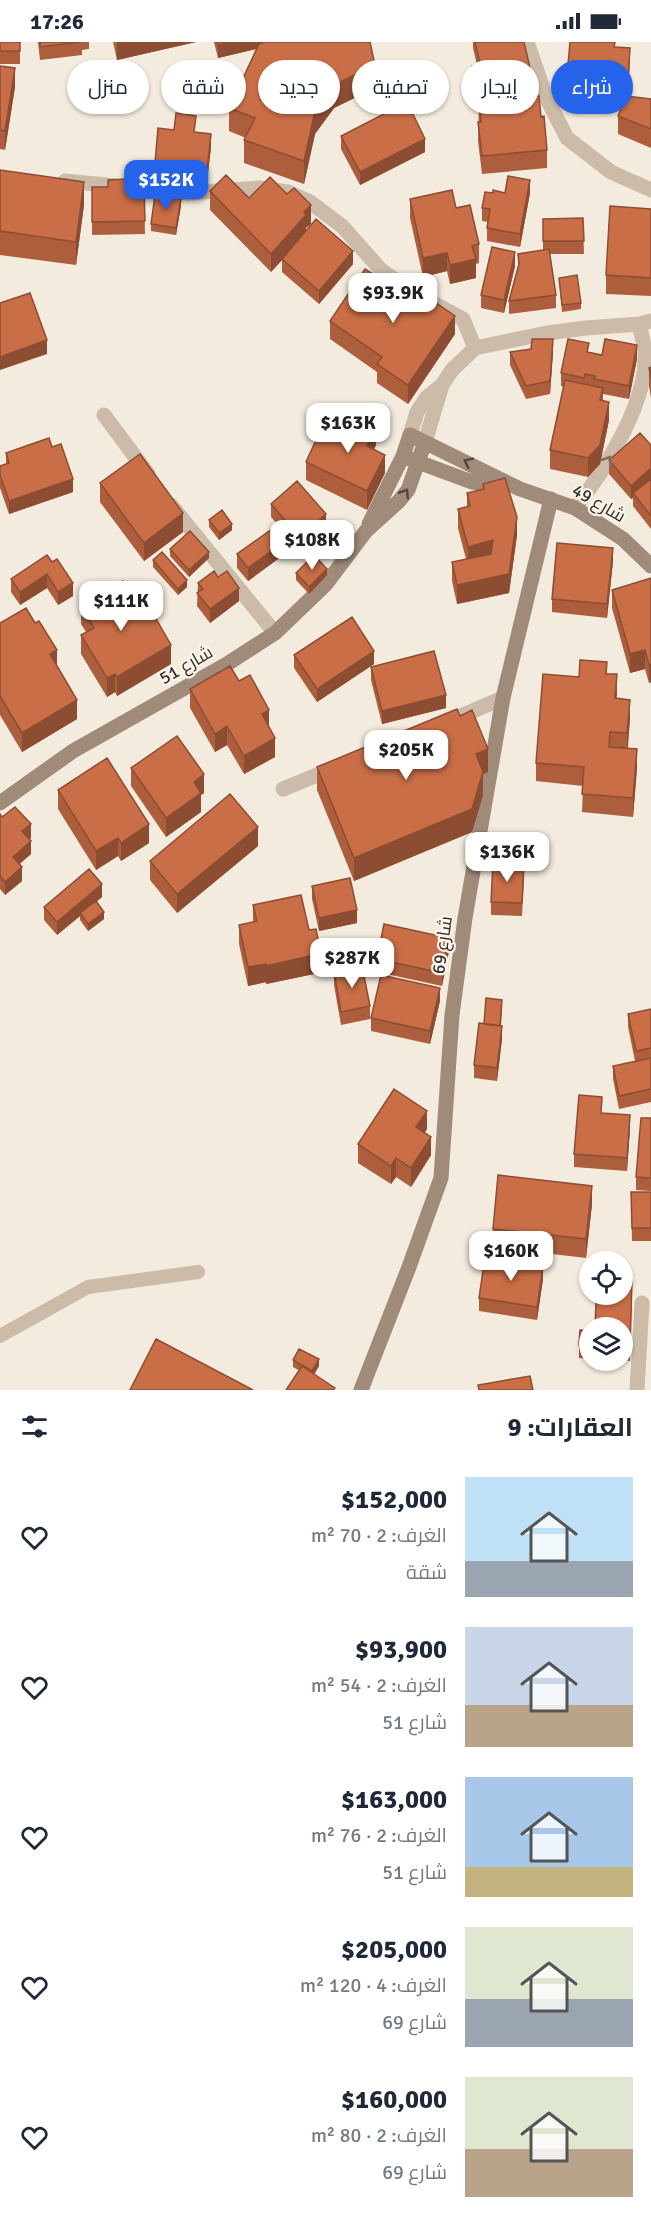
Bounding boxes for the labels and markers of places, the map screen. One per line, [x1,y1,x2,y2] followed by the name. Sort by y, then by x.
[124,160,208,211] pin: $152K
[344,273,442,324] pin: $93.9K
[306,403,390,454] pin: $163K
[270,520,354,571] pin: $108K
[79,581,163,632] pin: $111K
[364,730,448,781] pin: $205K
[465,832,549,883] pin: $136K
[310,938,394,989] pin: $287K
[469,1231,553,1282] pin: $160K

